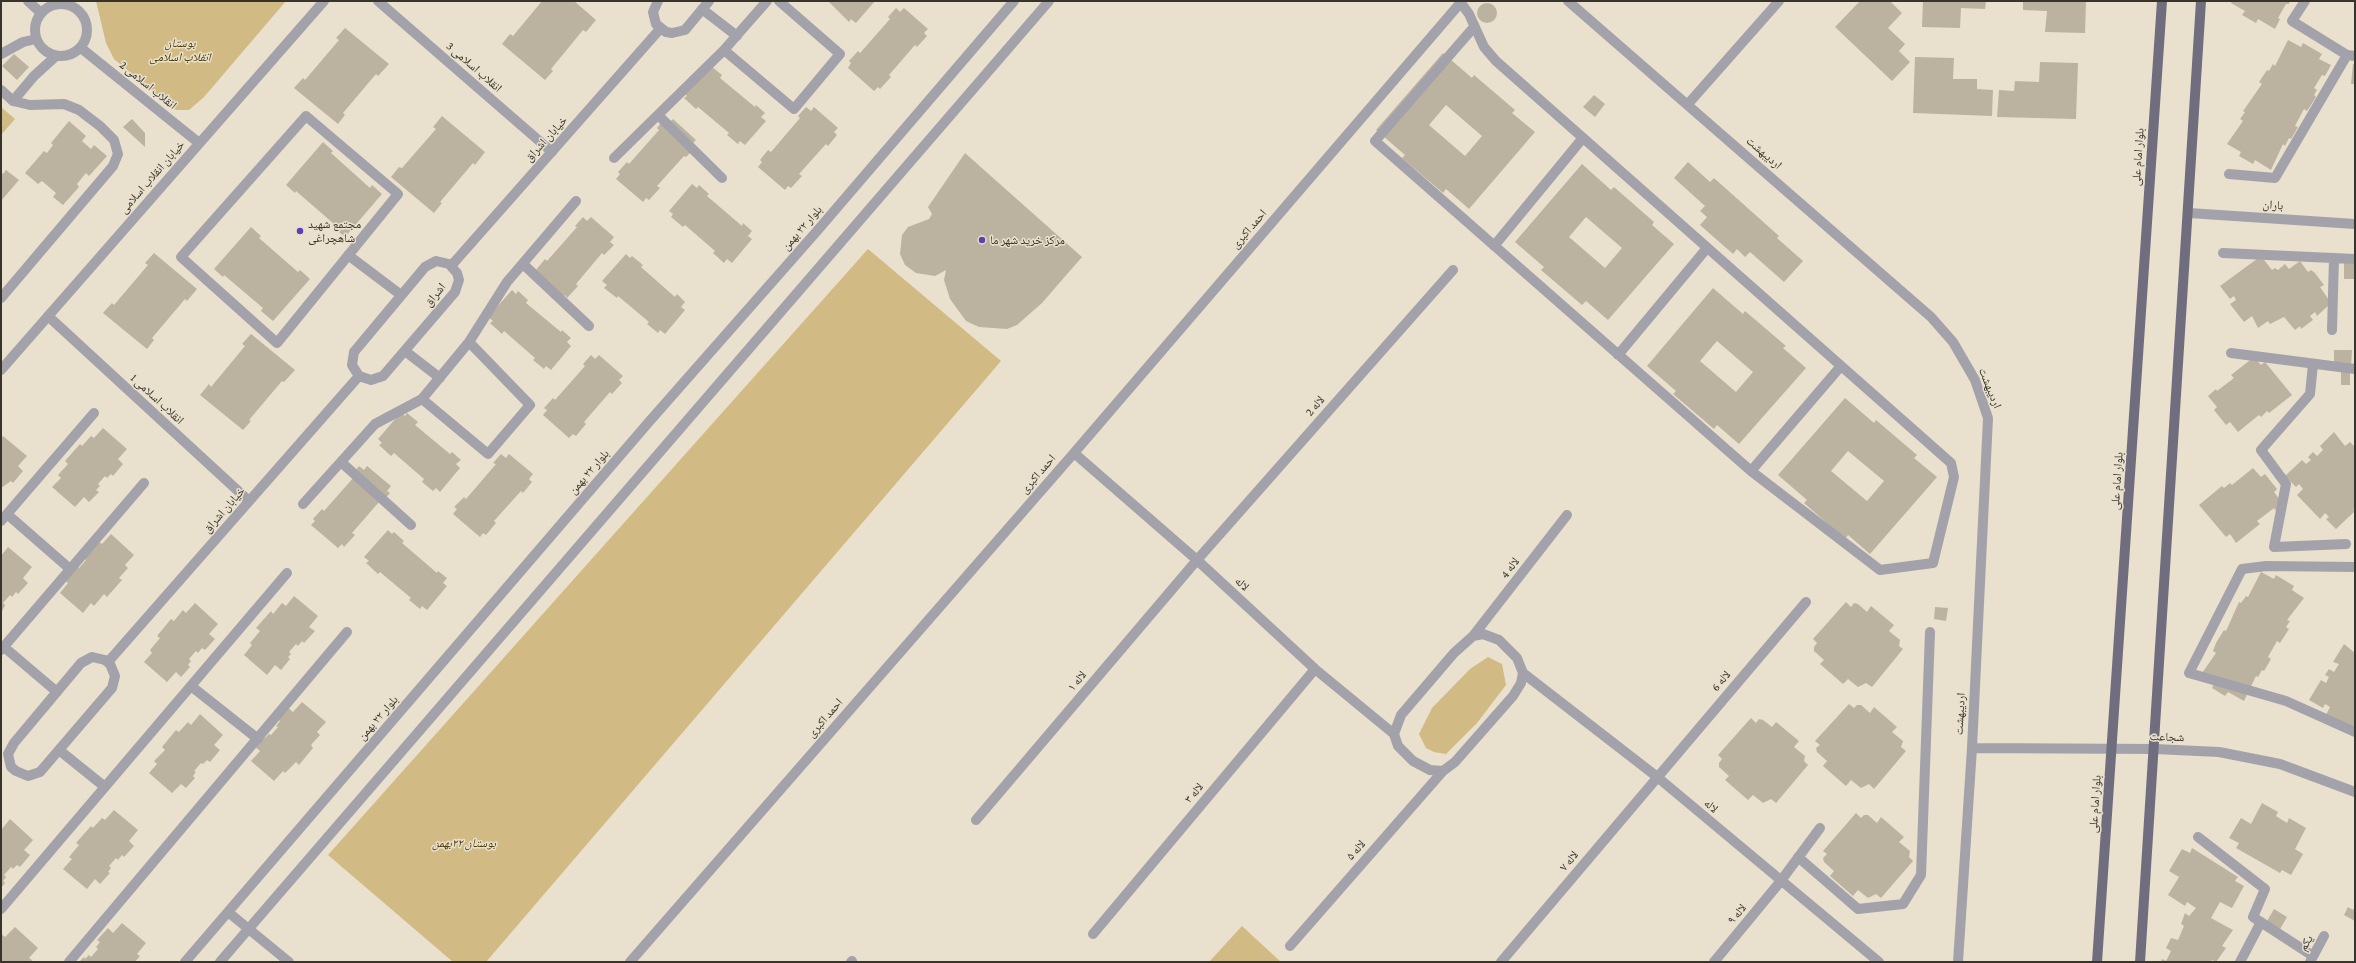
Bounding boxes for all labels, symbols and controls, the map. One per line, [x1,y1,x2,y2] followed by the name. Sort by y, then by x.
[149,36,211,64] park label: بوستان انقلاب اسلامی
[443,39,505,95] street label: انقلاب اسلامی 3
[117,58,179,112] street label: انقلاب اسلامی 2
[522,113,570,165] street label: خیابان اشراق
[2129,127,2147,187] street label: بلوار امام علی
[1743,134,1785,172] street label: اردیبهشت
[116,138,188,216] street label: خیابان انقلاب اسلامی
[2262,197,2284,213] street label: باران
[779,203,825,253] street label: بلوار ۲۲ بهمن
[1228,207,1270,251] street label: احمد اکبری
[308,217,361,245] place label: مجتمع شهید شاهچراغی
[295,226,305,236] marker: مجتمع شهید شاهچراغی
[990,233,1065,247] place label: مرکز خرید شهر ما
[977,235,987,245] marker: مرکز خرید شهر ما
[421,280,449,310] street label: اشراق
[1975,366,2005,410] street label: اردیبهشت
[127,371,187,427] street label: انقلاب اسلامی 1
[1302,393,1328,419] street label: لاله 2
[566,447,612,497] street label: بلوار ۲۲ بهمن
[2108,451,2126,511] street label: بلوار امام علی
[1017,452,1059,496] street label: احمد اکبری
[200,484,248,536] street label: خیابان اشراق
[1497,555,1523,581] street label: لاله 4
[1232,574,1252,594] street label: لاله
[1064,668,1090,694] street label: لاله ۱
[1708,668,1734,694] street label: لاله 6
[1952,692,1968,736] street label: اردیبهشت
[355,693,401,743] street label: بلوار ۲۲ بهمن
[804,696,846,740] street label: احمد اکبری
[2149,729,2185,745] street label: شجاعت
[2086,774,2104,834] street label: بلوار امام علی
[1181,780,1207,806] street label: لاله ۳
[1701,796,1721,816] street label: لاله
[432,836,496,850] park label: بوستان ۲۲بهمن
[1343,837,1369,863] street label: لاله ۵
[1556,848,1582,874] street label: لاله ۷
[1724,901,1750,927] street label: لاله ۹
[2296,932,2316,954] street label: یکم

